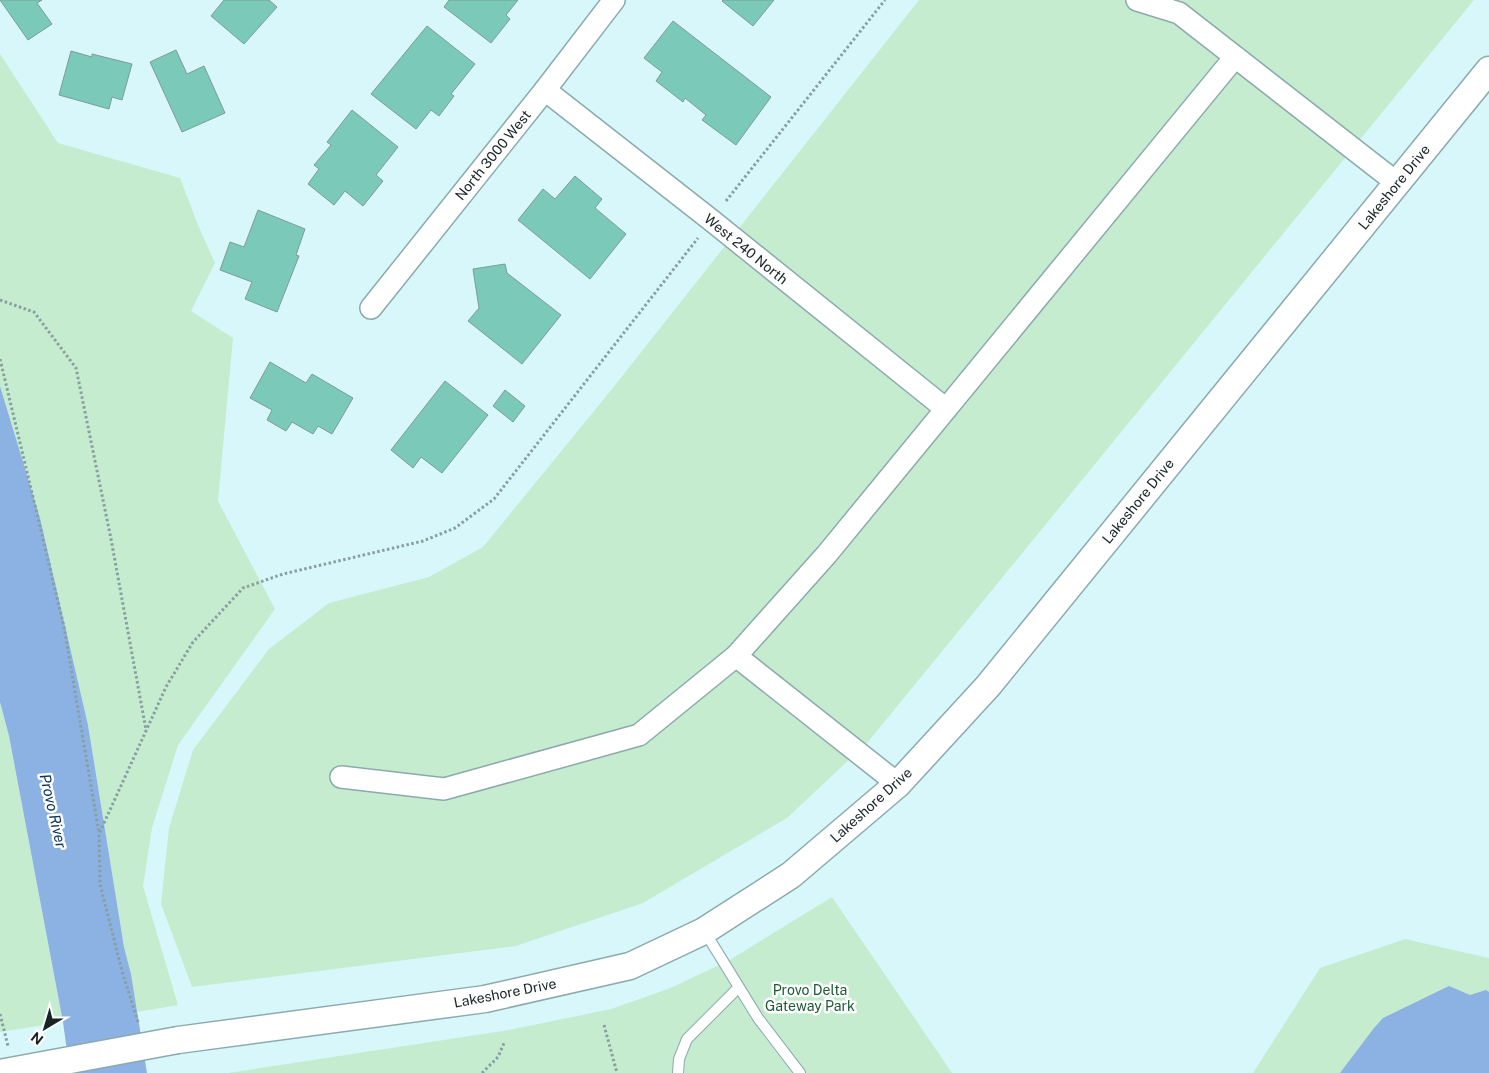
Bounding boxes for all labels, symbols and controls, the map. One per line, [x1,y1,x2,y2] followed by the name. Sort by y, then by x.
[452,107,534,203] street label: North 3000 West
[1355,141,1433,233] street label: Lakeshore Drive
[701,210,791,288] street label: West 240 North
[1099,455,1177,547] street label: Lakeshore Drive
[827,764,915,846] street label: Lakeshore Drive
[37,772,70,850] water label: Provo River
[452,975,558,1011] street label: Lakeshore Drive
[765,982,855,1014] park label: Provo Delta Gateway Park
[20,1003,70,1053] north arrow
[28,1029,46,1048] text: N

